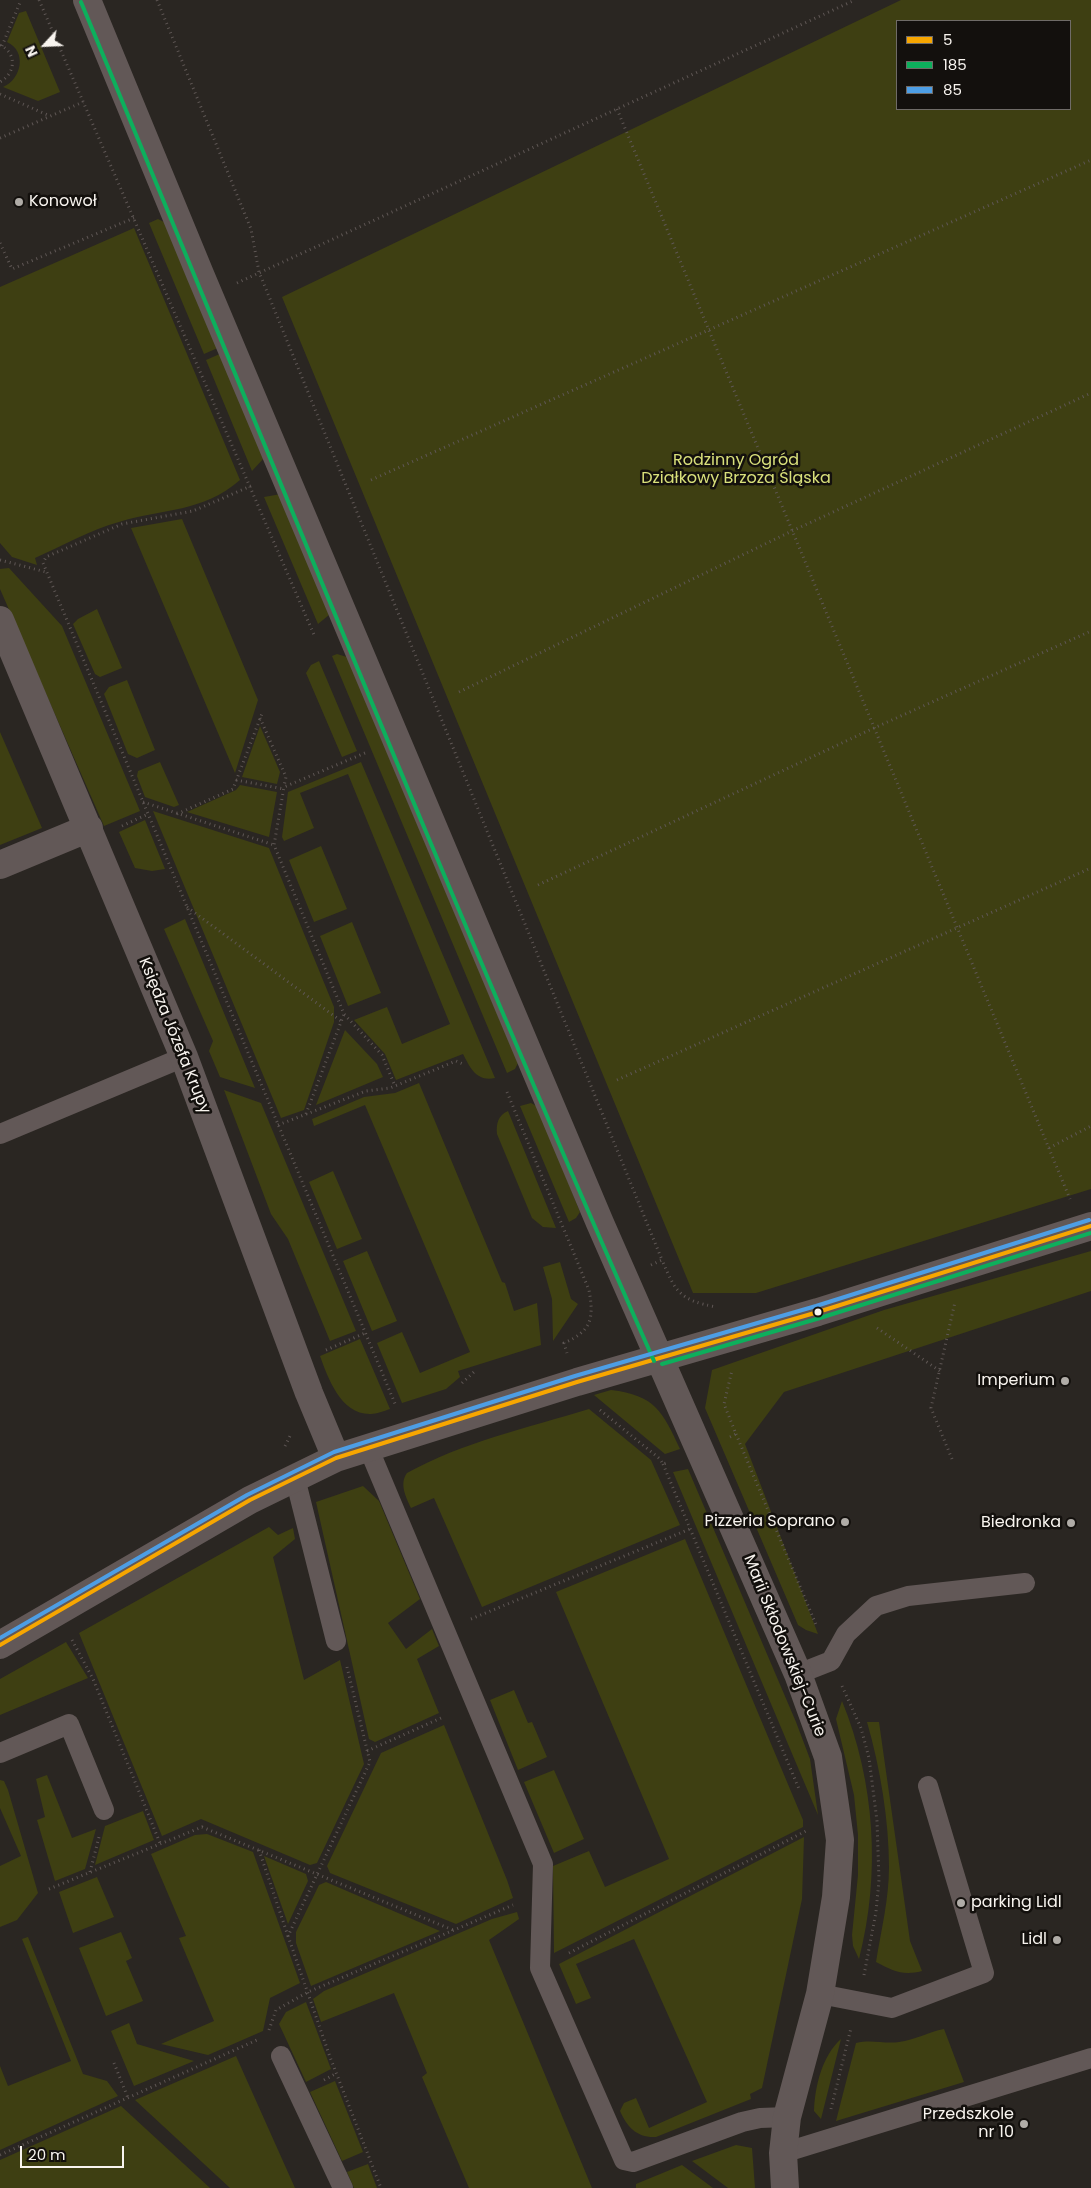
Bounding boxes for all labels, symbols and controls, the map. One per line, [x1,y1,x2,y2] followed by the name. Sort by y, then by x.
[20,20,70,70] north arrow
[896,20,1071,110] legend
[943,29,952,50] text: 5
[20,42,43,60] text: N
[943,54,967,75] text: 185
[943,79,962,100] text: 85
[29,192,97,212] place label: Konowoł
[13,196,25,208] marker: Konowoł
[641,451,831,489] park label: Rodzinny Ogród Działkowy Brzoza Śląska
[134,955,214,1117] street label: Księdza Józefa Krupy
[813,1307,823,1317] unlabelled marker
[977,1371,1055,1391] place label: Imperium
[1059,1375,1071,1387] marker: Imperium
[705,1512,835,1532] place label: Pizzeria Soprano
[981,1513,1061,1533] place label: Biedronka
[839,1516,851,1528] marker: Pizzeria Soprano
[1065,1517,1077,1529] marker: Biedronka
[739,1552,829,1740] street label: Marii Skłodowskiej-Curie
[971,1893,1062,1913] place label: parking Lidl
[955,1897,967,1909] marker: parking Lidl
[1021,1930,1047,1950] place label: Lidl
[1051,1934,1063,1946] marker: Lidl
[923,2105,1014,2143] place label: Przedszkole nr 10
[1018,2118,1030,2130] marker: Przedszkole nr 10
[22,2136,126,2168] scale bar
[28,2144,66,2165] text: 20 m

